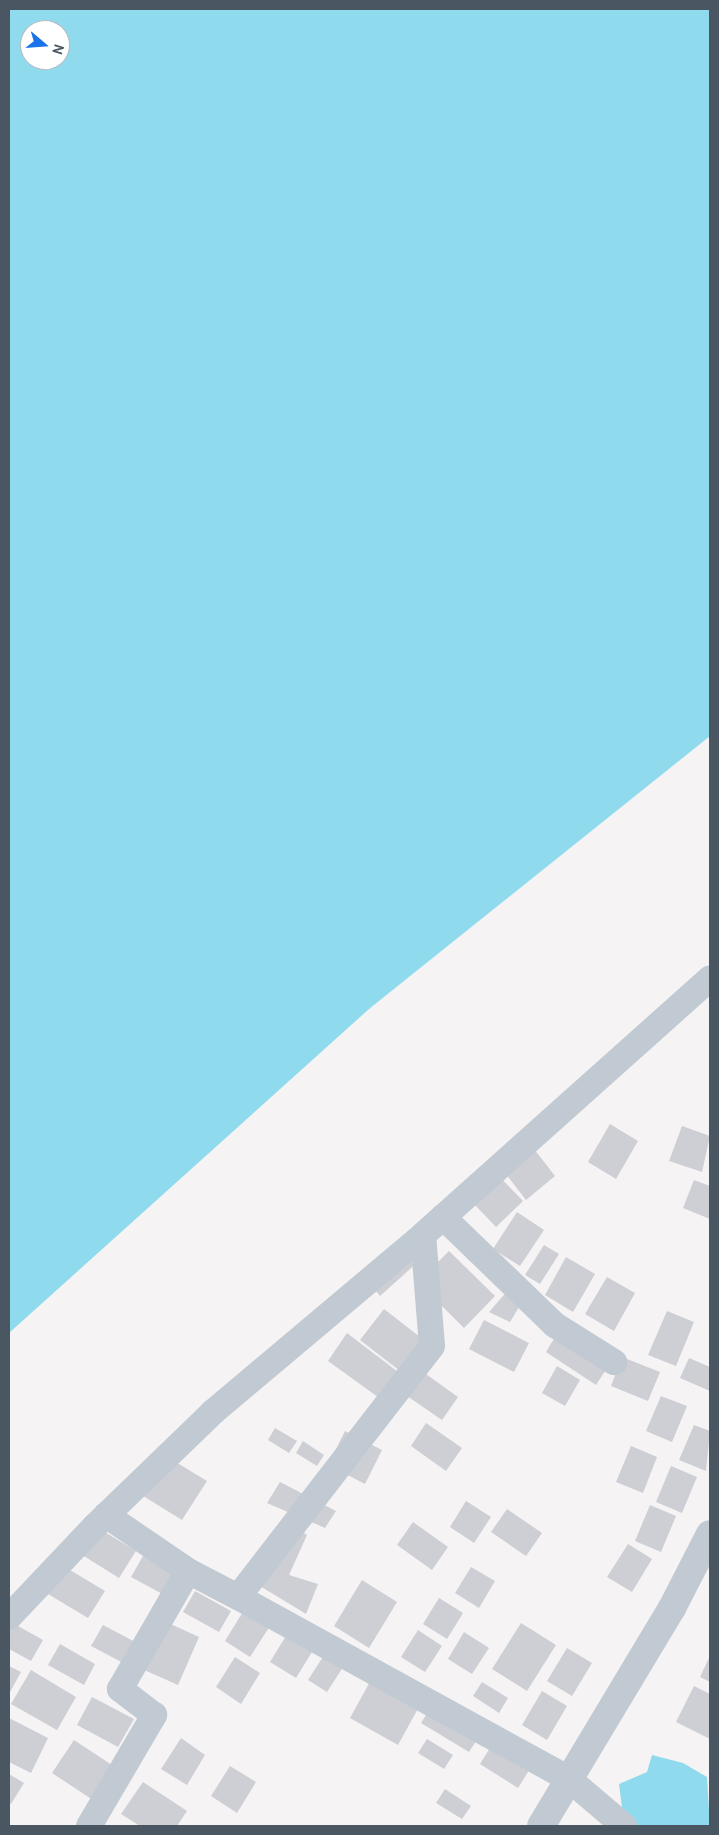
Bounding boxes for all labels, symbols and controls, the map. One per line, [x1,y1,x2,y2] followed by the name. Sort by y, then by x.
[20,20,70,70] north arrow
[48,42,68,56] text: N

